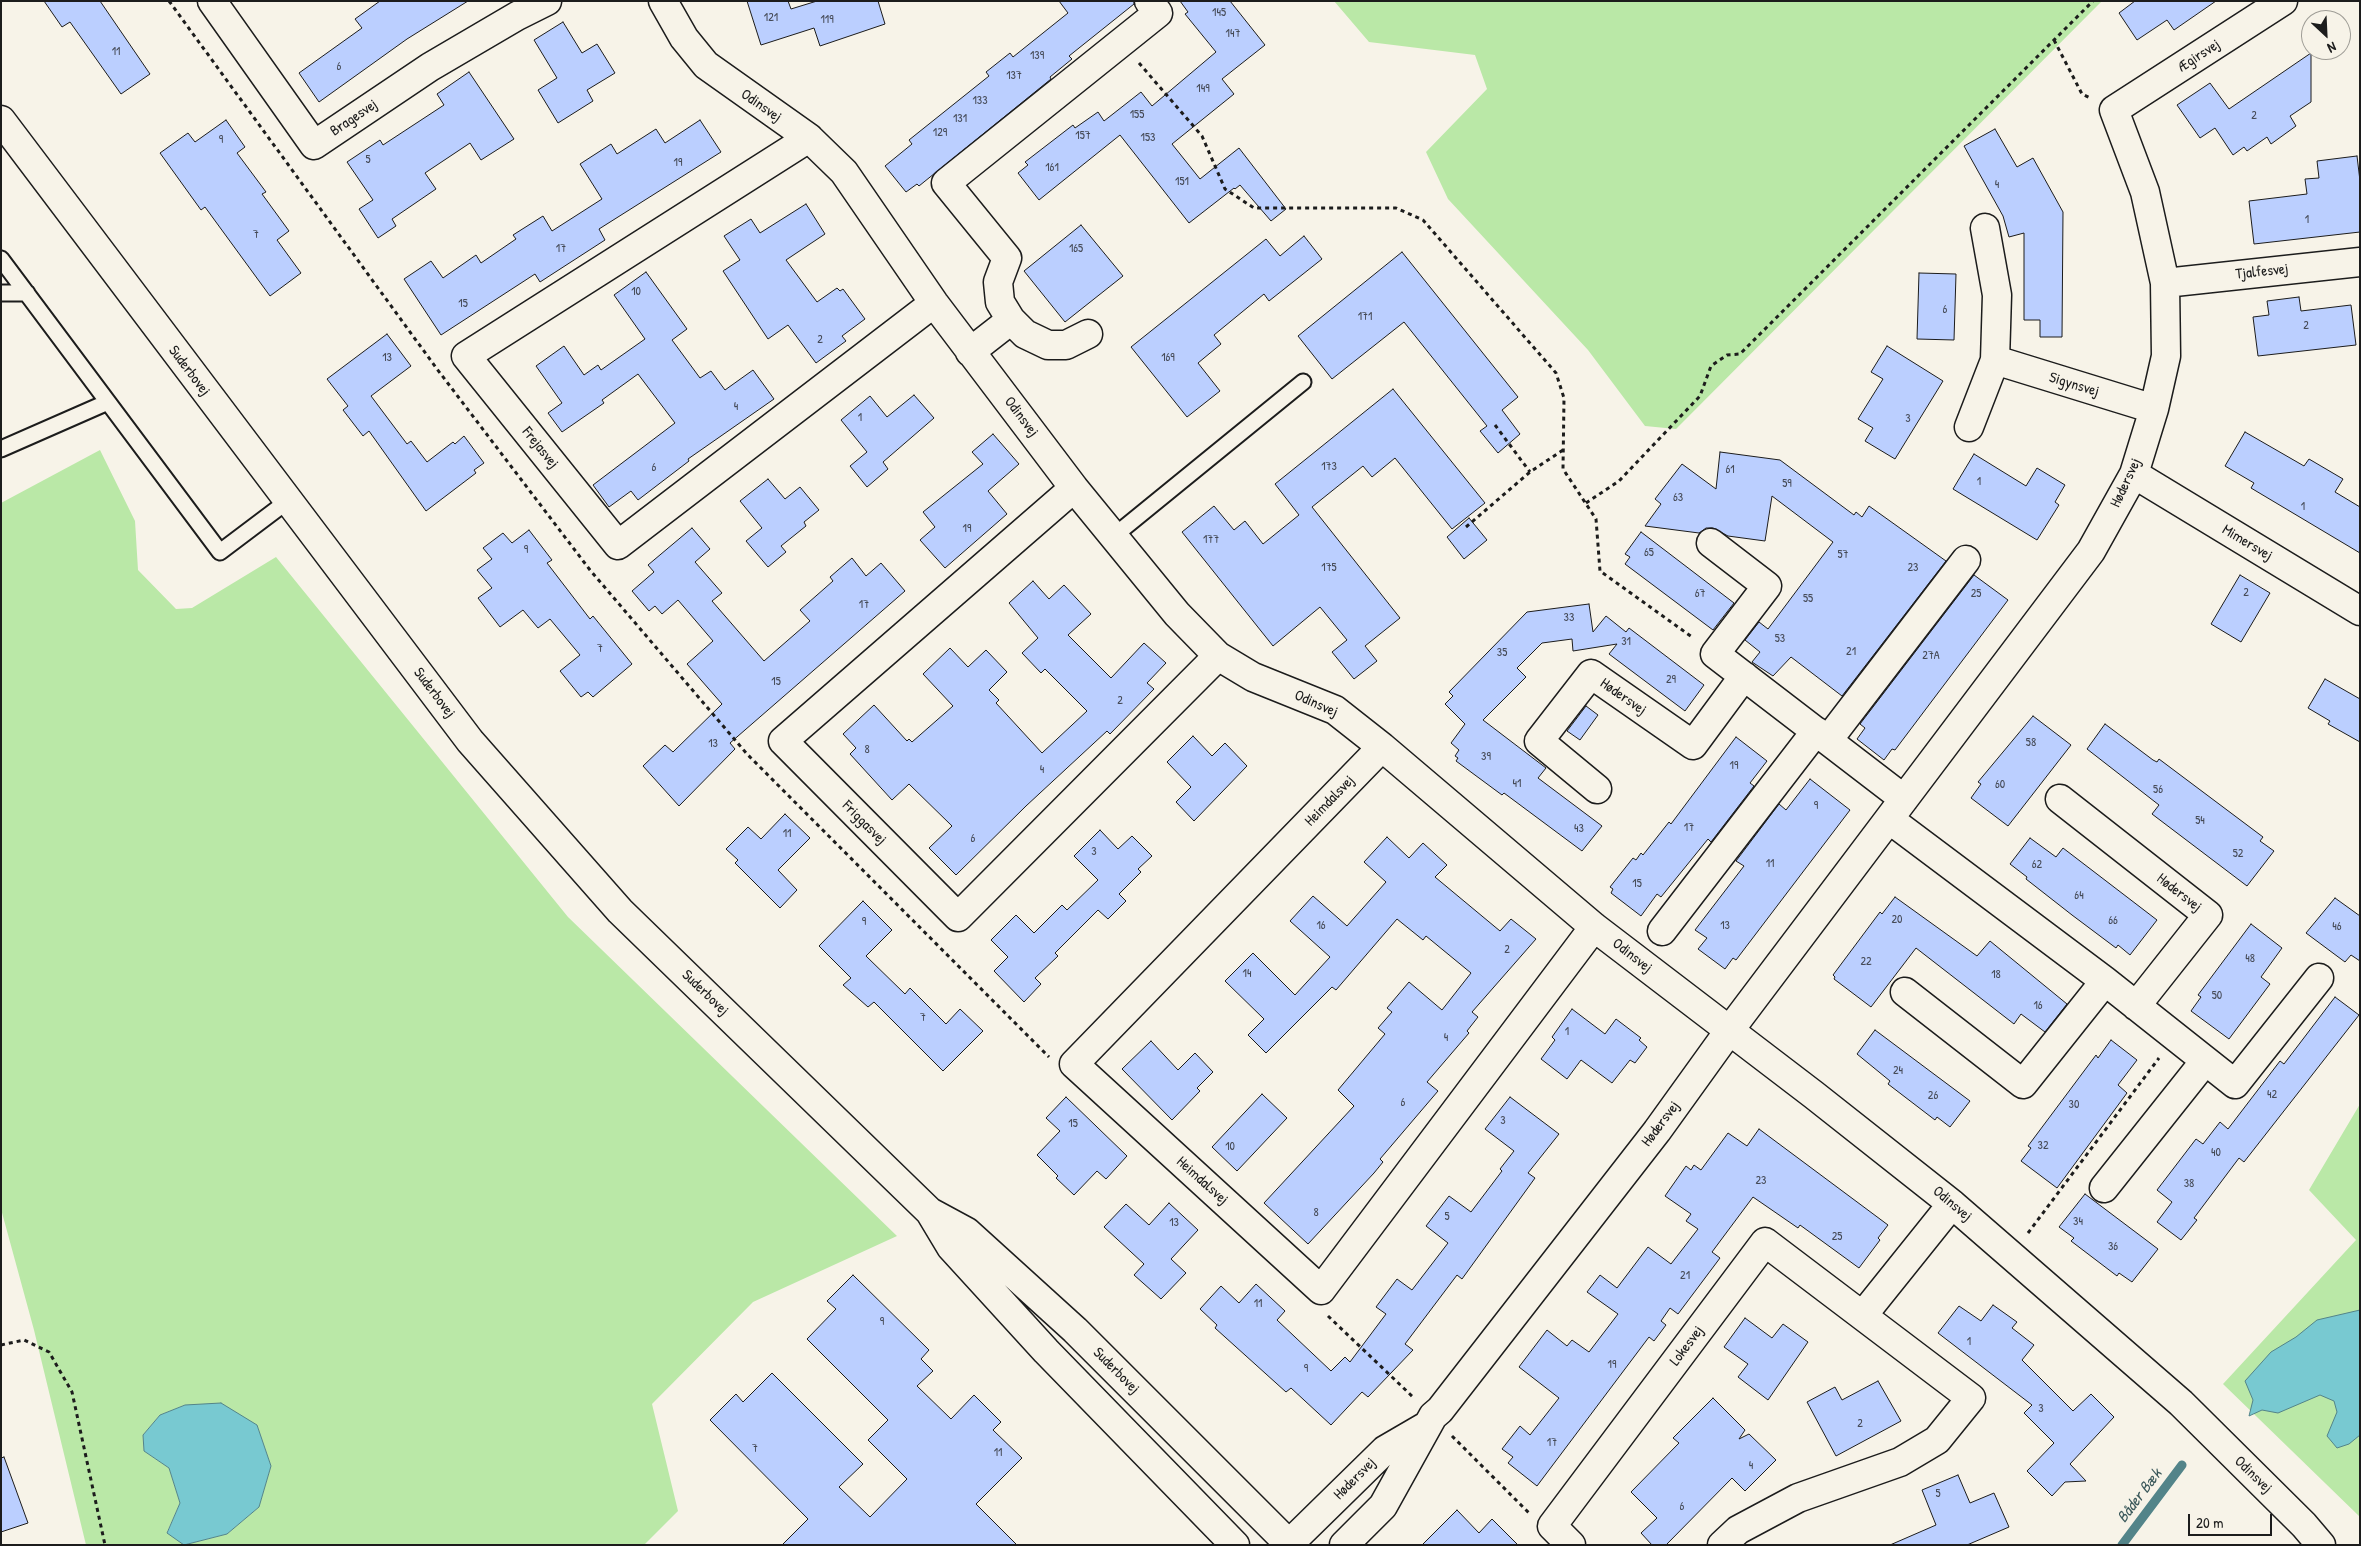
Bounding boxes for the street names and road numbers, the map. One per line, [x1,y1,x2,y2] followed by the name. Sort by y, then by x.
[2174,36,2224,76] street label: Ægirsvej
[737,86,785,126] street label: Odinsvej
[327,96,381,140] street label: Bragesvej
[2235,260,2289,284] street label: Tjalfesvej
[164,342,214,400] street label: Suderbovej
[2047,369,2101,401] street label: Sigynsvej
[1000,393,1042,441] street label: Odinsvej
[518,424,562,472] street label: Frejasvej
[2107,456,2145,510] street label: Hødersvej
[2219,521,2275,565] street label: Mimersvej
[409,664,459,722] street label: Suderbovej
[1596,675,1650,719] street label: Hødersvej
[1292,687,1340,721] street label: Odinsvej
[1301,772,1359,830] street label: Heimdalsvej
[838,797,890,849] street label: Friggasvej
[2153,870,2205,916] street label: Hødersvej
[1608,935,1656,977] street label: Odinsvej
[678,966,732,1020] street label: Suderbovej
[1638,1098,1684,1150] street label: Hødersvej
[1172,1153,1232,1209] street label: Heimdalsvej
[1929,1182,1975,1226] street label: Odinsvej
[1666,1323,1708,1369] street label: Lokesvej
[1089,1344,1143,1398] street label: Suderbovej
[2230,1453,2276,1497] street label: Odinsvej
[1330,1454,1380,1504] street label: Hødersvej

